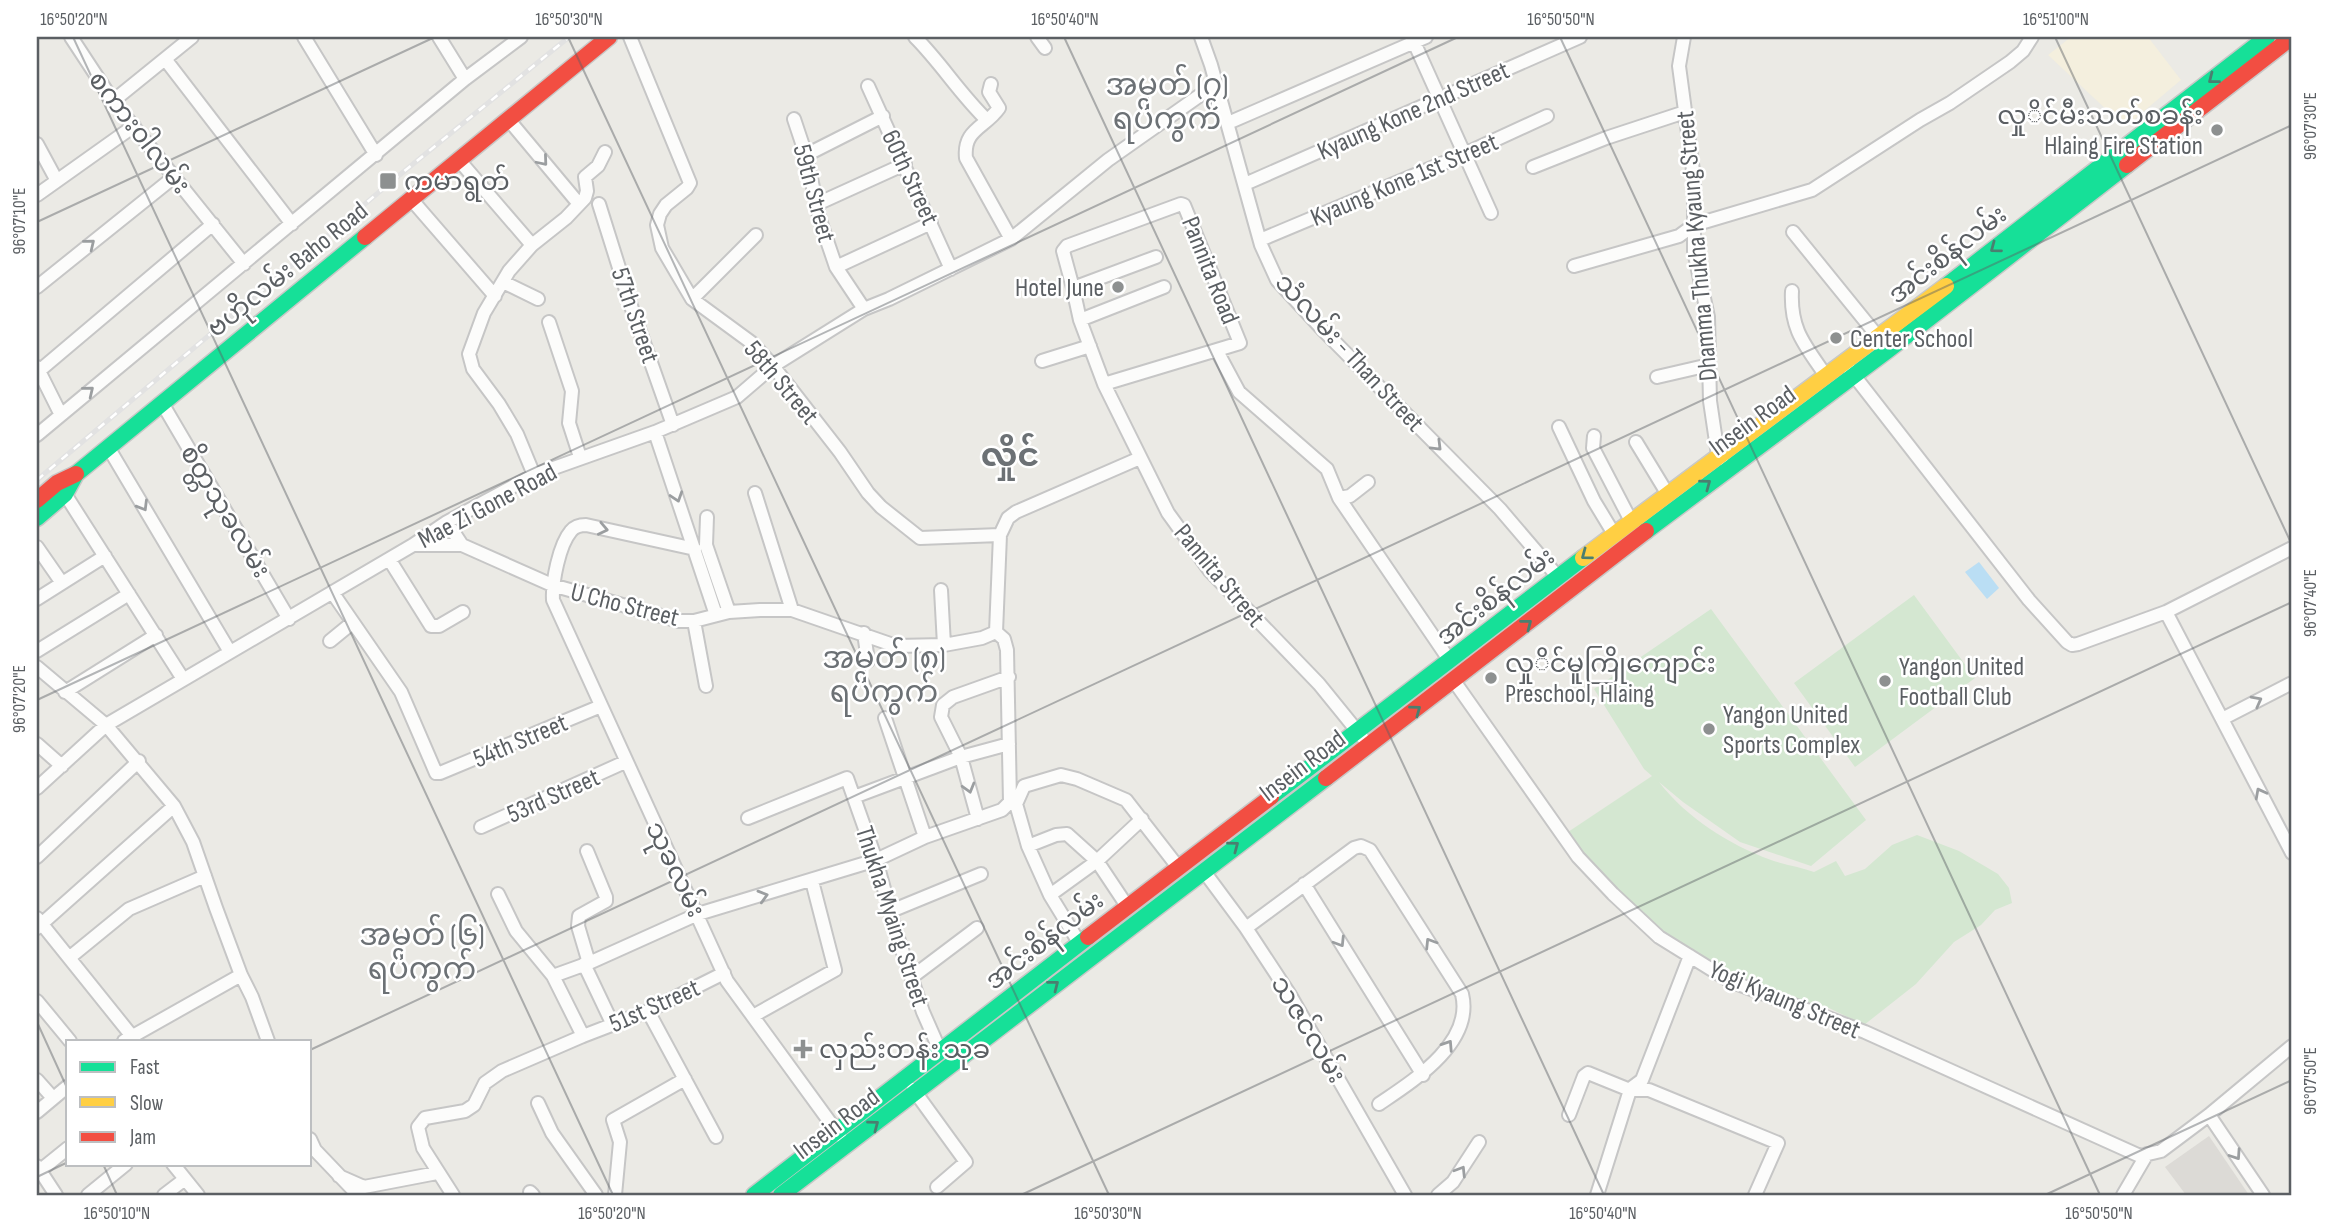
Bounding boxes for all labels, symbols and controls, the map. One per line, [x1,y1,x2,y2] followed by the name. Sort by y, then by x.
[40,9,108,30] text: 16°50'20"N
[535,9,603,30] text: 16°50'30"N
[1031,9,1099,30] text: 16°50'40"N
[1527,9,1595,30] text: 16°50'50"N
[2023,9,2089,30] text: 16°51'00"N
[1313,55,1514,168] street label: Kyaung Kone 2nd Street
[81,63,199,201] street label: စကား၀ါလမ်း
[1105,63,1229,144] district label: အမှတ် (၇) ရပ်ကွက်
[2209,70,2221,83] one-way arrow
[2300,92,2321,160] text: 96°07'30"E
[1997,98,2203,162] place label: လှုိင်မီးသတ်စခန်း Hlaing Fire Station
[1670,109,1725,382] street label: Dhamma Thukha Kyaung Street
[2209,122,2225,138] marker: လှုိင်မီးသတ်စခန်း Hlaing Fire Station
[874,125,945,230] street label: 60th Street
[1306,127,1503,234] street label: Kyaung Kone 1st Street
[786,141,842,246] street label: 59th Street
[535,153,547,166] one-way arrow
[404,164,510,202] place label: ကမာရွတ်
[378,171,398,191] marker: ကမာရွတ်
[9,188,30,254] text: 96°07'10"E
[199,194,377,348] street label: ဗဟိုလမ်း Baho Road
[1881,197,2016,314] street label: အင်းစိန်လမ်း
[1174,212,1245,329] street label: Pannita Road
[82,240,95,253] one-way arrow
[1991,240,2003,253] one-way arrow
[604,264,665,367] street label: 57th Street
[1268,266,1432,438] street label: သံလမ်း - Than Street
[1015,273,1104,304] place label: Hotel June
[1110,279,1126,295] marker: Hotel June
[1850,324,1973,355] place label: Center School
[1828,330,1844,346] marker: Center School
[737,335,825,431] street label: 58th Street
[1703,379,1802,463] street label: Insein Road
[81,387,93,400] one-way arrow
[981,432,1039,481] district label: လှိုင်
[1429,437,1442,450] one-way arrow
[170,438,279,586] street label: စိတ္တသုခလမ်း
[413,457,562,556] street label: Mae Zi Gone Road
[1698,480,1711,493] one-way arrow
[669,490,683,502] one-way arrow
[134,498,147,511] one-way arrow
[1167,518,1271,634] street label: Pannita Street
[597,521,609,535] one-way arrow
[1429,539,1564,656] street label: အင်းစိန်လမ်း
[1581,547,1594,560] one-way arrow
[2300,569,2321,637] text: 96°07'40"E
[567,577,682,634] street label: U Cho Street
[1519,619,1531,632] one-way arrow
[822,636,946,717] district label: အမှတ် (၈) ရပ်ကွက်
[1505,646,1716,710] place label: လှုိင်မူကြိုကျောင်း Preschool, Hlaing
[1899,652,2024,713] place label: Yangon United Football Club
[9,665,30,733] text: 96°07'20"E
[1483,670,1499,686] marker: လှုိင်မူကြိုကျောင်း Preschool, Hlaing
[1877,673,1893,689] marker: Yangon United Football Club
[2250,696,2262,709] one-way arrow
[1723,700,1860,761] place label: Yangon United Sports Complex
[1408,705,1421,718] one-way arrow
[469,708,572,775] street label: 54th Street
[1701,721,1717,737] marker: Yangon United Sports Complex
[1254,724,1352,809] street label: Insein Road
[502,762,605,831] street label: 53rd Street
[961,781,976,793] one-way arrow
[2255,787,2268,800] one-way arrow
[635,815,714,924] street label: သုခလမ်း
[848,822,935,1011] street label: Thukha Myaing Street
[1227,842,1239,855] one-way arrow
[978,883,1113,1000] street label: အင်းစိန်လမ်း
[757,889,769,904] one-way arrow
[359,913,485,994] district label: အမှတ် (၆) ရပ်ကွက်
[1332,935,1345,948] one-way arrow
[1425,937,1438,950] one-way arrow
[1704,955,1865,1046] street label: Yogi Kyaung Street
[1264,969,1354,1089] street label: သဇင်လမ်း
[605,973,705,1040] street label: 51st Street
[1046,980,1058,993] one-way arrow
[819,1032,990,1070] place label: လှည်းတန်း သုခ
[793,1039,813,1059] marker: လှည်းတန်း သုခ
[1440,1039,1453,1052] one-way arrow
[66,1040,312,1166] legend
[2300,1047,2321,1115] text: 96°07'50"E
[130,1055,160,1080] text: Fast
[788,1082,886,1167] street label: Insein Road
[130,1091,164,1116] text: Slow
[867,1120,879,1133] one-way arrow
[129,1125,156,1150] text: Jam
[2228,1147,2240,1160] one-way arrow
[1452,1165,1465,1178] one-way arrow
[84,1203,150,1224] text: 16°50'10"N
[578,1203,646,1224] text: 16°50'20"N
[1074,1203,1142,1224] text: 16°50'30"N
[1569,1203,1637,1224] text: 16°50'40"N
[2065,1203,2133,1224] text: 16°50'50"N

